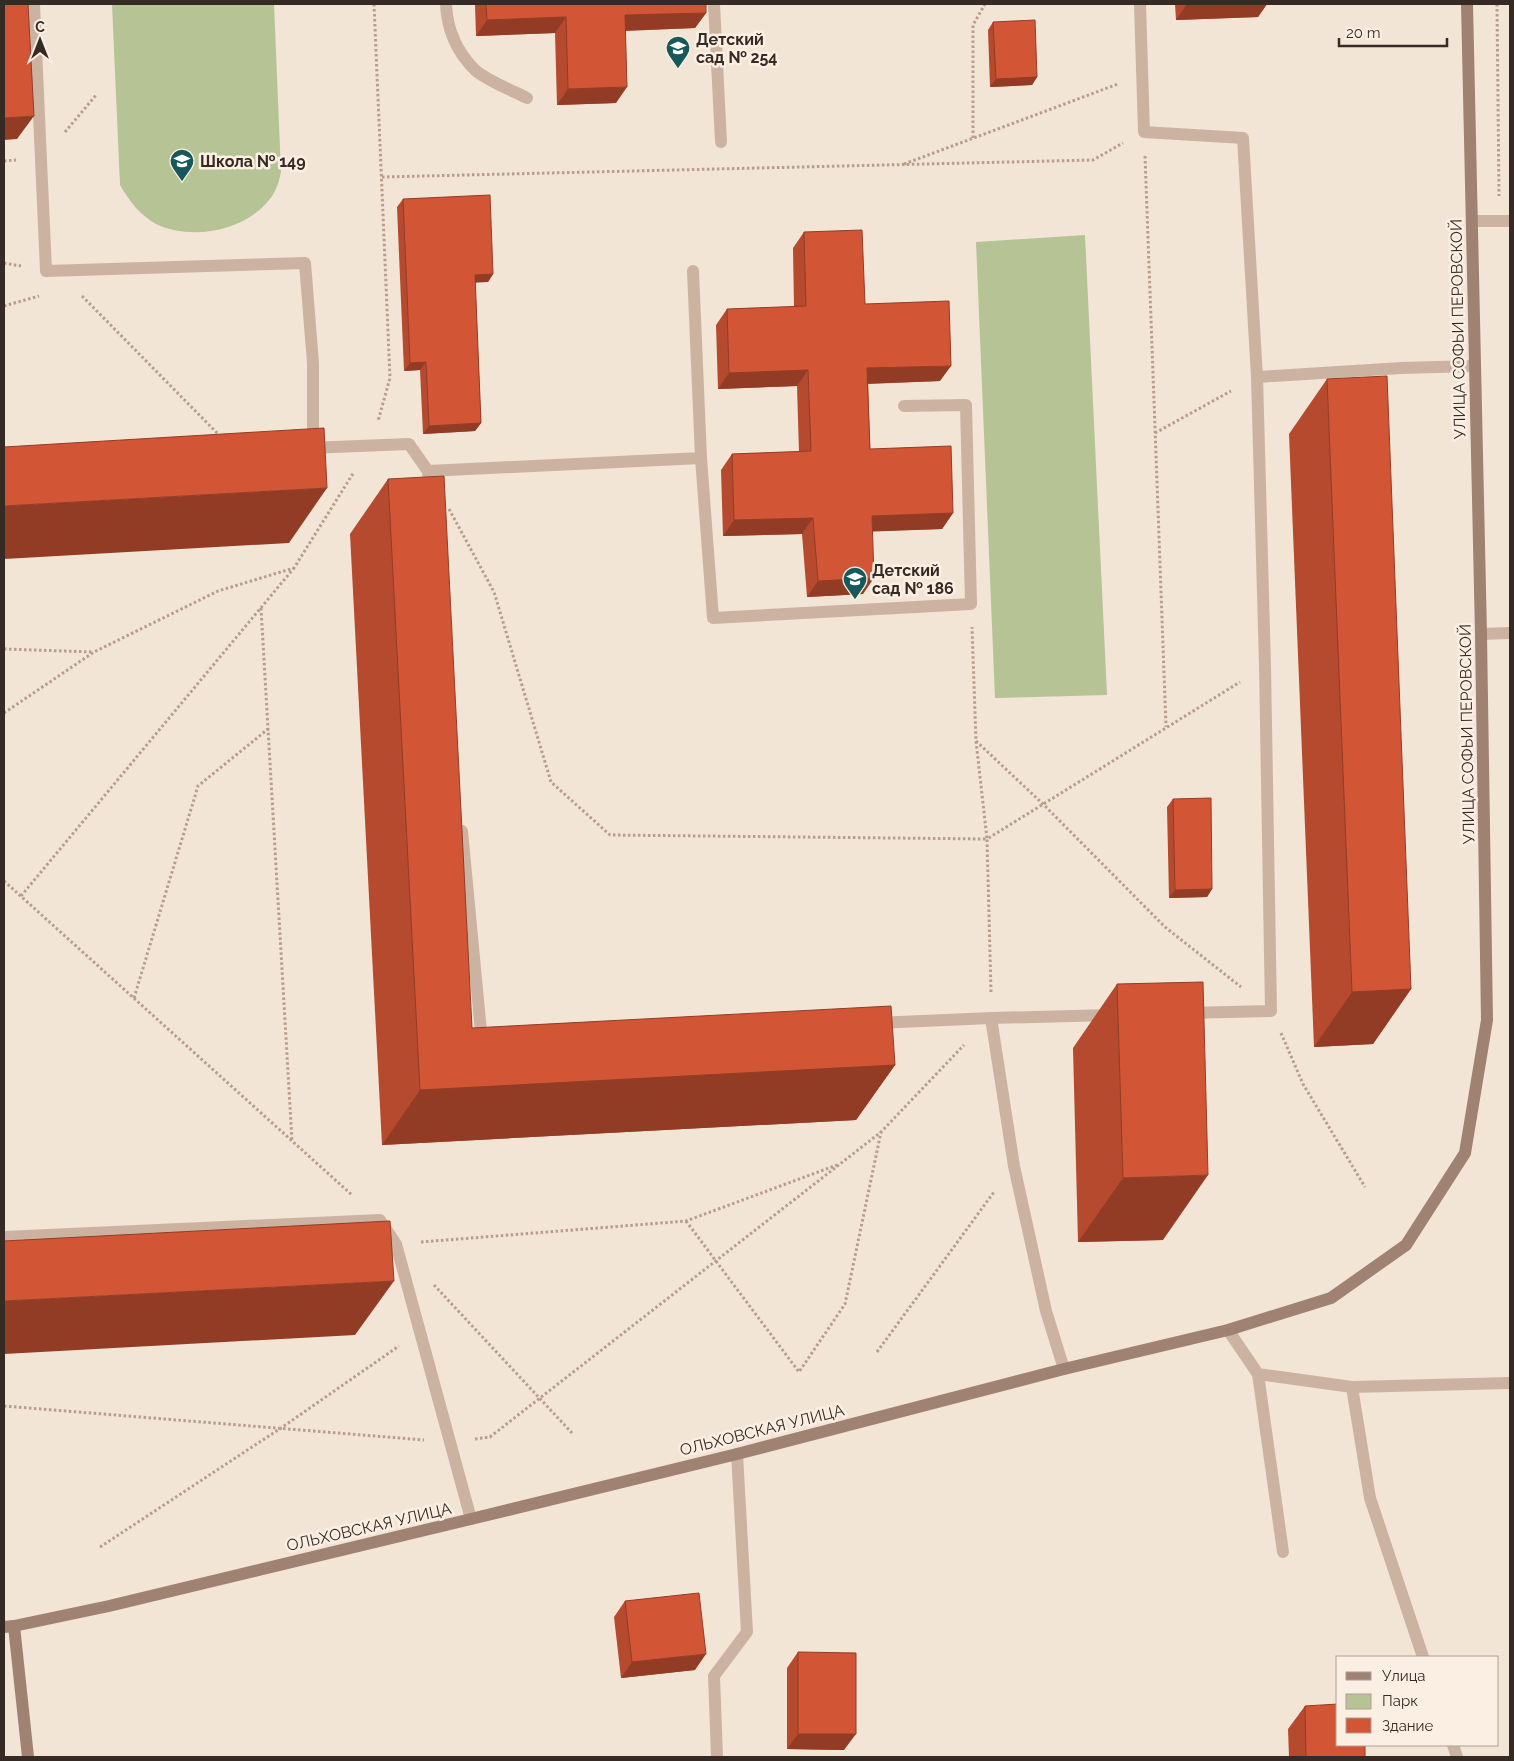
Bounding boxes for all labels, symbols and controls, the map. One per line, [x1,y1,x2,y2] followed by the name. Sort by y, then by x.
[15,15,65,65] north arrow
[1339,15,1446,47] scale bar
[35,19,45,35] text: С
[1346,24,1381,42] text: 20 m
[696,30,778,67] place label: Детский сад № 254
[665,35,691,69] school or university icon: Детский сад № 254
[169,148,195,182] school or university icon: Школа № 149
[200,152,306,171] place label: Школа № 149
[1447,219,1469,439] street label: УЛИЦА СОФЬИ ПЕРОВСКОЙ
[872,561,954,598] place label: Детский сад № 186
[842,566,868,600] school or university icon: Детский сад № 186
[1456,624,1478,844] street label: УЛИЦА СОФЬИ ПЕРОВСКОЙ
[678,1400,846,1460] street label: ОЛЬХОВСКАЯ УЛИЦА
[285,1499,453,1555] street label: ОЛЬХОВСКАЯ УЛИЦА
[1336,1656,1499,1746] legend
[1382,1667,1426,1685] text: Улица
[1382,1692,1418,1710] text: Парк
[1382,1717,1434,1735] text: Здание

